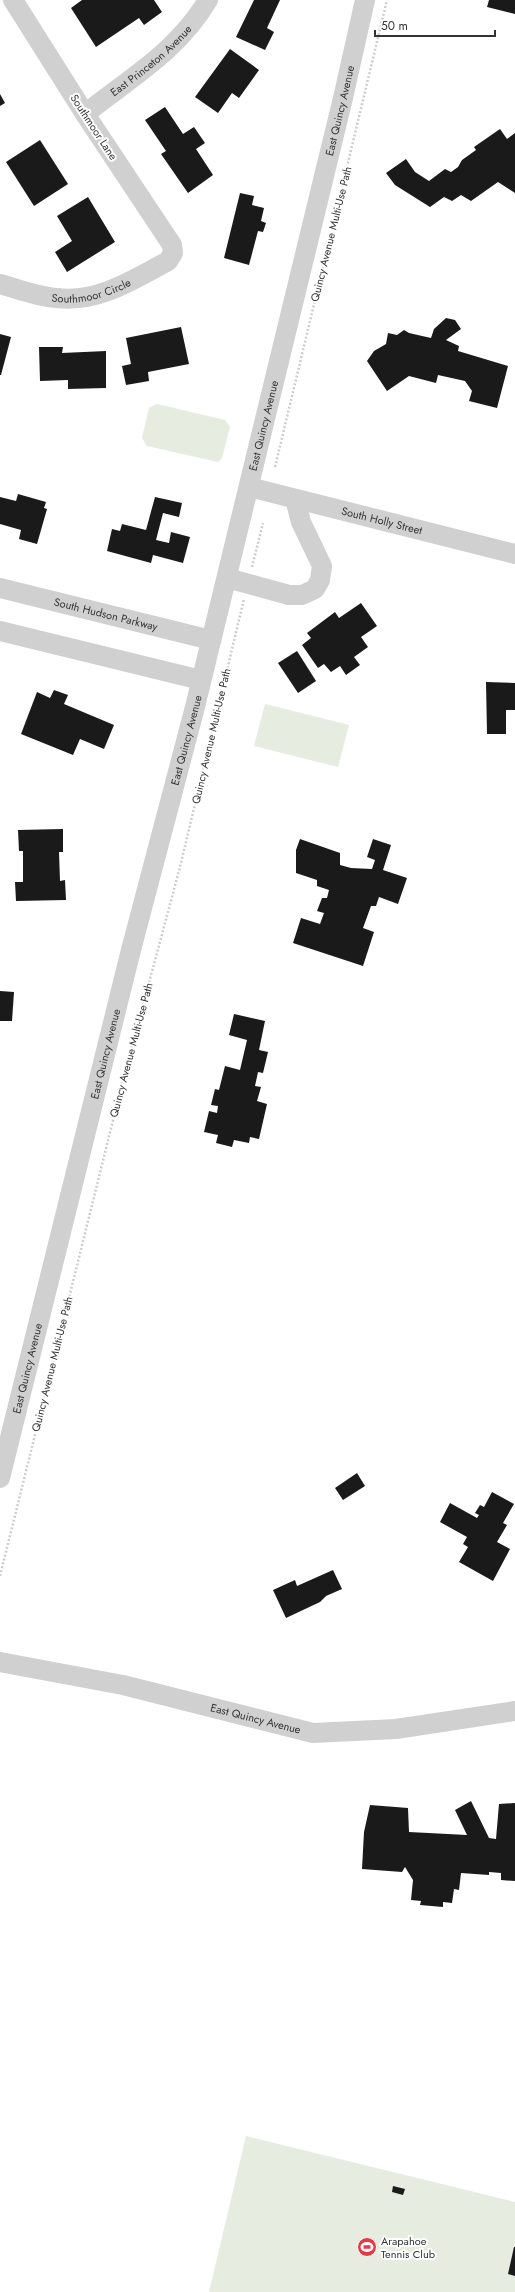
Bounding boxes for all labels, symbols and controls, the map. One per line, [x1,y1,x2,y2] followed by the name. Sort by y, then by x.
[375,12,495,38] scale bar
[381,17,408,35] text: 50 m
[107,21,196,100] street label: East Princeton Avenue
[321,63,358,158] street label: East Quincy Avenue
[67,91,121,163] street label: Southmoor Lane
[306,165,356,303] street label: Quincy Avenue Multi-Use Path
[51,274,134,307] street label: Southmoor Circle
[245,378,282,472] street label: East Quincy Avenue
[340,503,424,538] street label: South Holly Street
[52,594,160,635] street label: South Hudson Parkway
[188,667,234,805] street label: Quincy Avenue Multi-Use Path
[167,693,206,787] street label: East Quincy Avenue
[105,981,157,1119] street label: Quincy Avenue Multi-Use Path
[86,1007,124,1101] street label: East Quincy Avenue
[27,1295,77,1433] street label: Quincy Avenue Multi-Use Path
[8,1321,46,1415] street label: East Quincy Avenue
[209,1699,303,1738] street label: East Quincy Avenue
[381,2233,435,2262] place label: Arapahoe Tennis Club
[356,2236,378,2258] sports icon: Arapahoe Tennis Club

